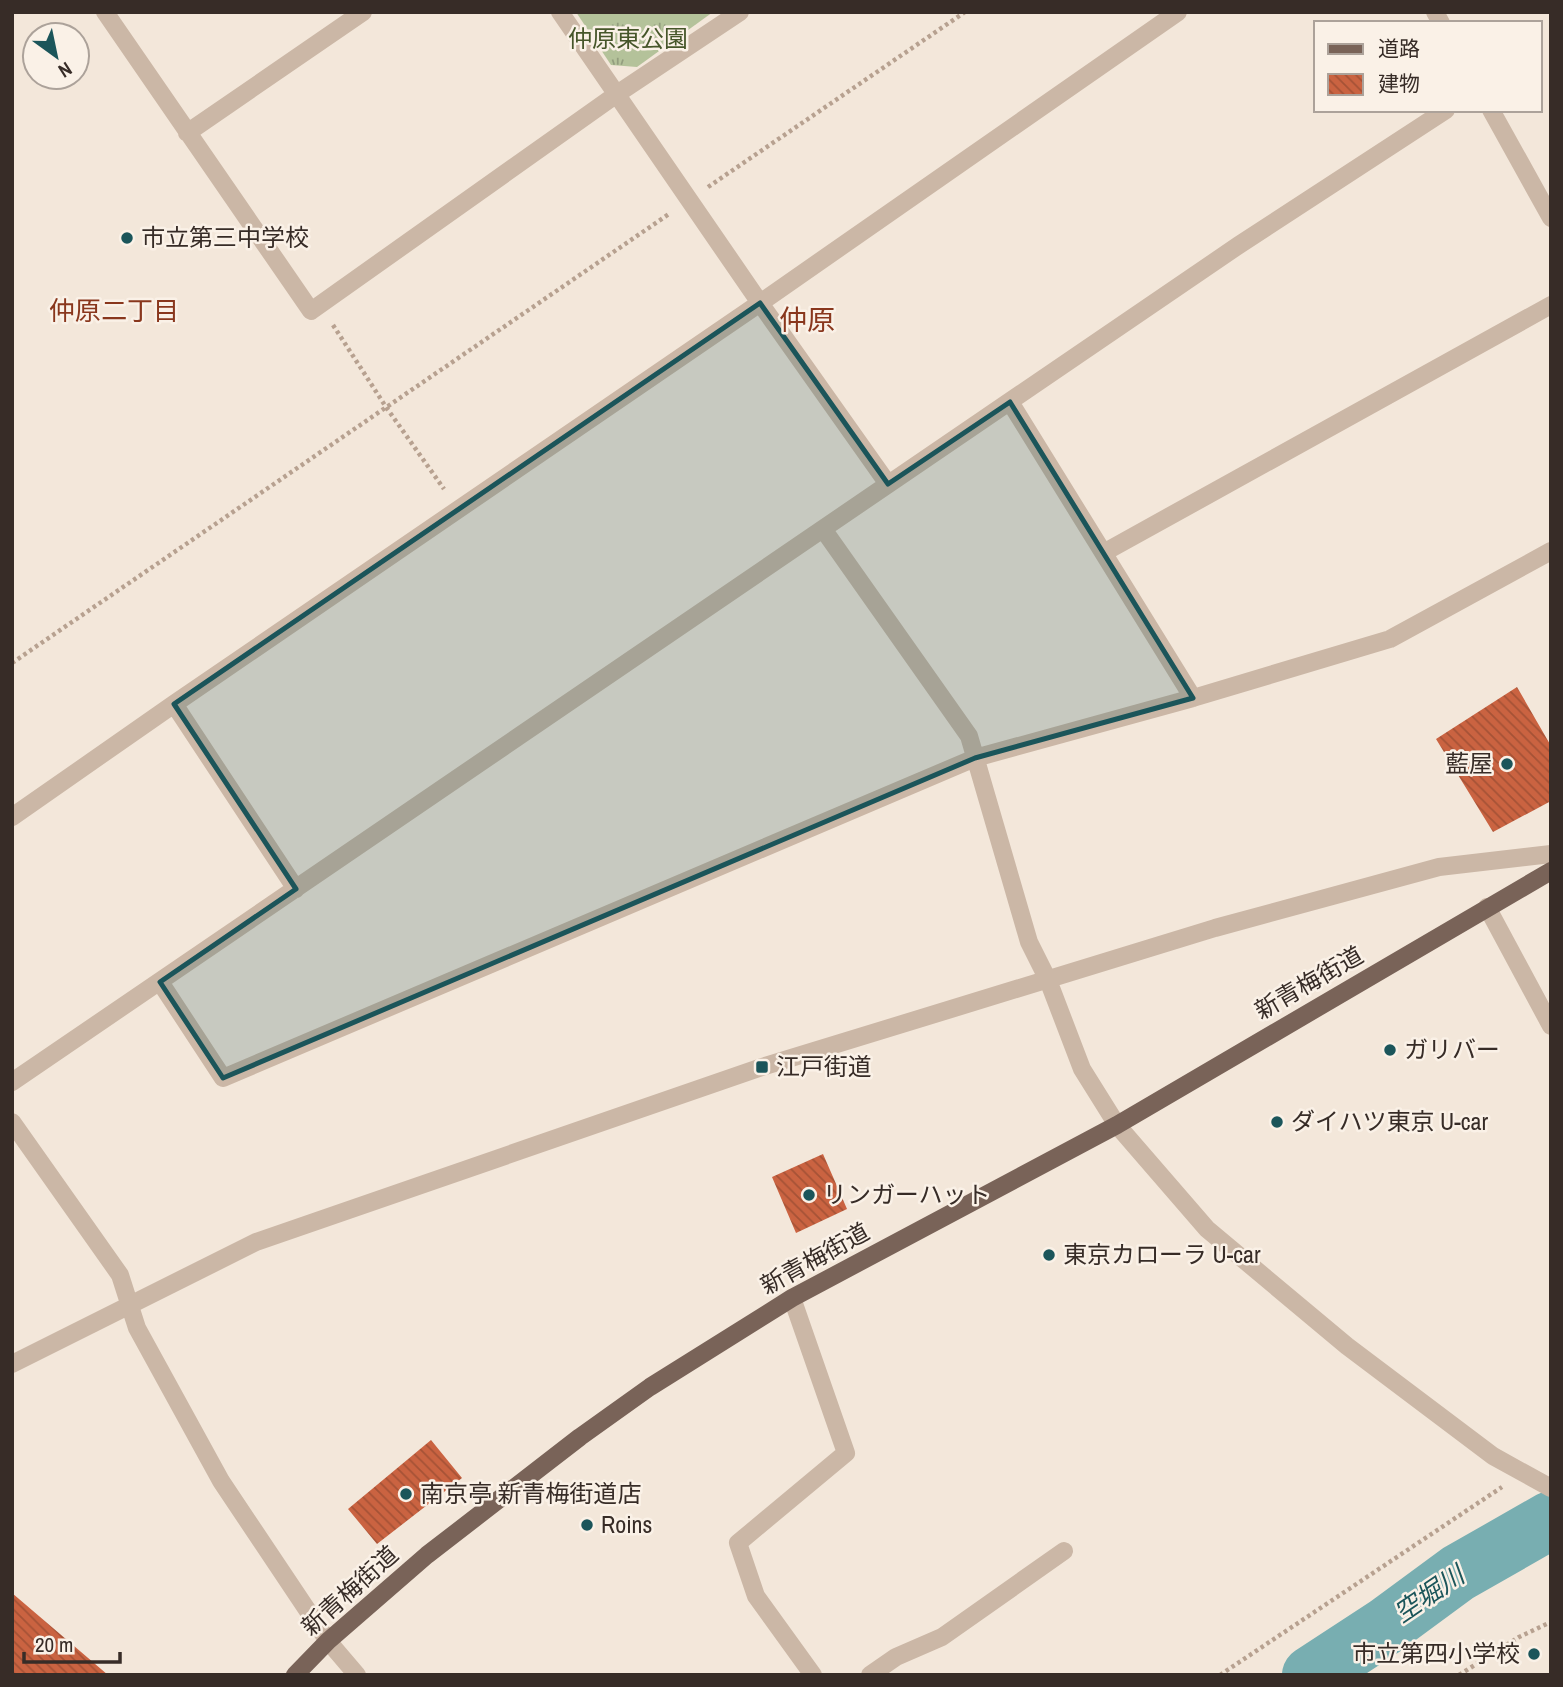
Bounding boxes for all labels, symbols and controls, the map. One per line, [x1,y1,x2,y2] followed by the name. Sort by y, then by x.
[21,21,91,91] north arrow
[1314,21,1542,112] legend
[568,22,688,54] park label: 仲原東公園
[1378,34,1420,63] text: 道路
[53,56,77,84] text: N
[1378,69,1420,98] text: 建物
[141,221,309,253] place label: 市立第三中学校
[119,230,135,246] marker: 市立第三中学校
[49,293,179,328] district label: 仲原二丁目
[779,301,835,339] district label: 仲原
[1445,747,1493,779] place label: 藍屋
[1499,756,1515,772] marker: 藍屋
[1249,938,1368,1026] street label: 新青梅街道
[1404,1033,1500,1065] place label: ガリバー
[1382,1042,1398,1058] marker: ガリバー
[776,1050,872,1082] place label: 江戸街道
[754,1059,770,1075] marker: 江戸街道
[1291,1105,1489,1137] place label: ダイハツ東京 U-car
[1269,1114,1285,1130] marker: ダイハツ東京 U-car
[823,1178,991,1210] place label: リンガーハット
[801,1187,817,1203] marker: リンガーハット
[754,1215,875,1301] street label: 新青梅街道
[1063,1238,1261,1270] place label: 東京カローラ U-car
[1041,1247,1057,1263] marker: 東京カローラ U-car
[420,1477,641,1509] place label: 南京亭 新青梅街道店
[398,1486,414,1502] marker: 南京亭 新青梅街道店
[601,1508,652,1540] place label: Roins
[579,1517,595,1533] marker: Roins
[294,1538,405,1642] street label: 新青梅街道
[1387,1556,1473,1630] water label: 空堀川
[24,1620,121,1664] scale bar
[35,1630,73,1659] text: 20 m
[1352,1637,1520,1669] place label: 市立第四小学校
[1526,1646,1542,1662] marker: 市立第四小学校

